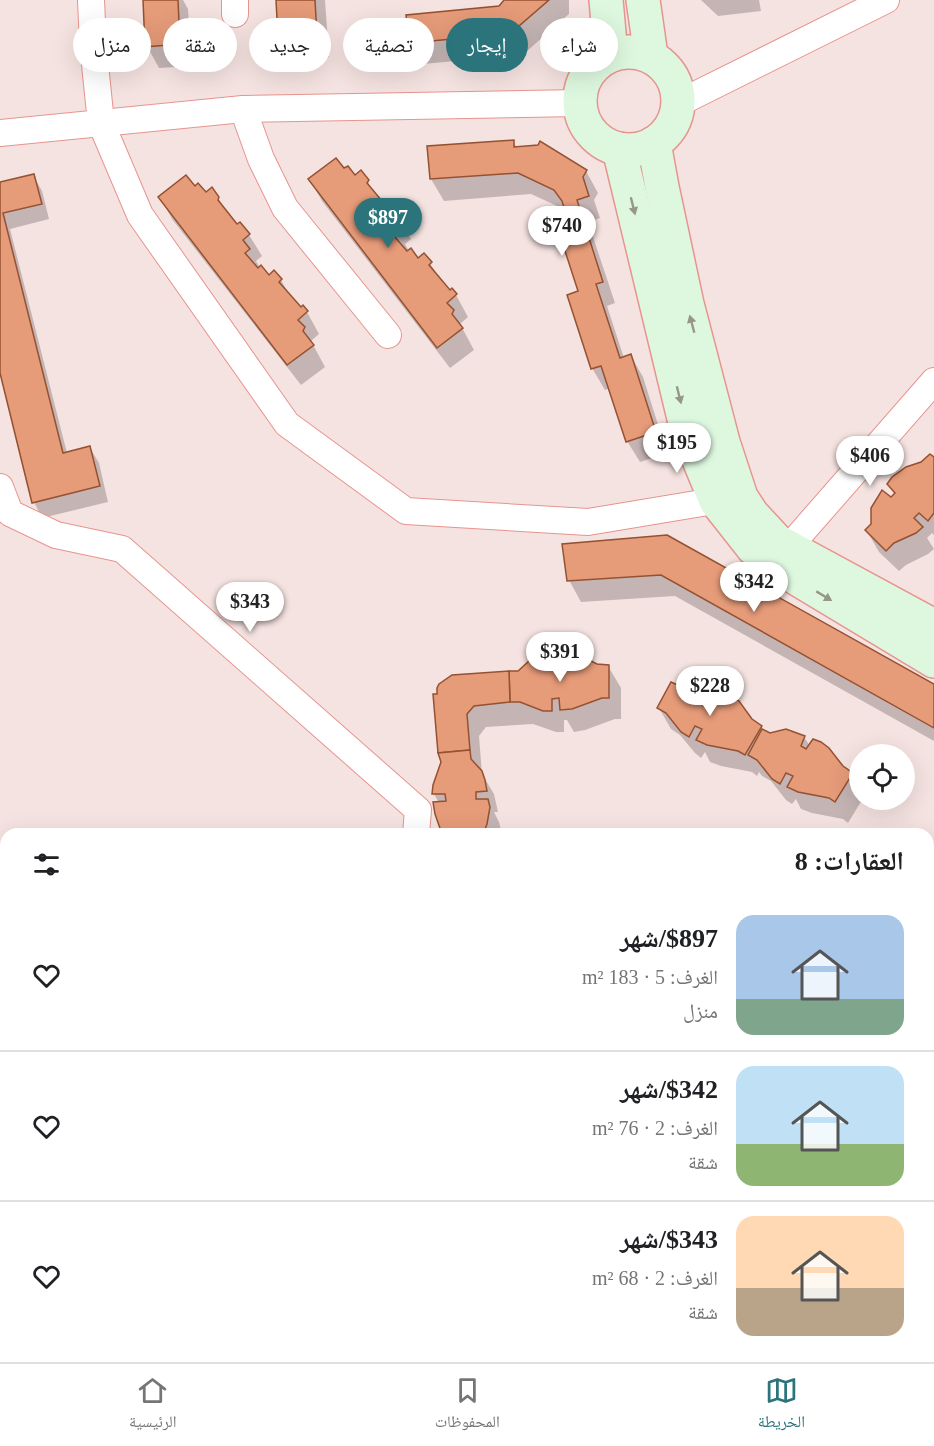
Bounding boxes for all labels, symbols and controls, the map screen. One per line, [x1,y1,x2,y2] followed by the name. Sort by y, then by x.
[73,18,151,72] chip: منزل
[163,18,237,72] chip: شقة
[249,18,331,72] chip: جديد
[343,18,434,72] chip: تصفية
[446,18,528,72] chip: إيجار
[540,18,618,72] chip: شراء
[628,197,638,215] one-way arrow
[352,198,424,249] pin: $897
[368,206,408,228] text: $897
[526,206,598,257] pin: $740
[542,214,582,236] text: $740
[687,315,696,333] one-way arrow
[674,386,684,405] one-way arrow
[641,423,713,474] pin: $195
[657,431,697,453] text: $195
[834,436,906,487] pin: $406
[850,444,890,466] text: $406
[718,562,790,613] pin: $342
[734,570,774,592] text: $342
[214,582,286,633] pin: $343
[230,590,270,612] text: $343
[816,591,832,602] one-way arrow
[524,632,596,683] pin: $391
[540,640,580,662] text: $391
[674,666,746,717] pin: $228
[690,674,730,696] text: $228
[849,744,915,810] map controls
[849,744,915,810] button: locate
[795,847,904,876] text: العقارات: 8
[30,848,63,881] icon: filters
[620,924,718,953] text: $897/شهر
[784,939,856,1011] icon: home
[30,959,63,992] icon: heart
[582,966,718,988] text: الغرف: 5 · 183 m²
[683,1000,718,1022] text: منزل
[620,1075,718,1104] text: $342/شهر
[784,1090,856,1162] icon: home
[30,1110,63,1143] icon: heart
[592,1117,718,1139] text: الغرف: 2 · 76 m²
[688,1151,718,1173] text: شقة
[620,1225,718,1254] text: $343/شهر
[784,1240,856,1312] icon: home
[30,1260,63,1293] icon: heart
[592,1267,718,1289] text: الغرف: 2 · 68 m²
[688,1301,718,1323] text: شقة
[129,1374,177,1437] tab: الرئيسية
[435,1374,500,1437] tab: المحفوظات
[758,1374,805,1437] tab: الخريطة

